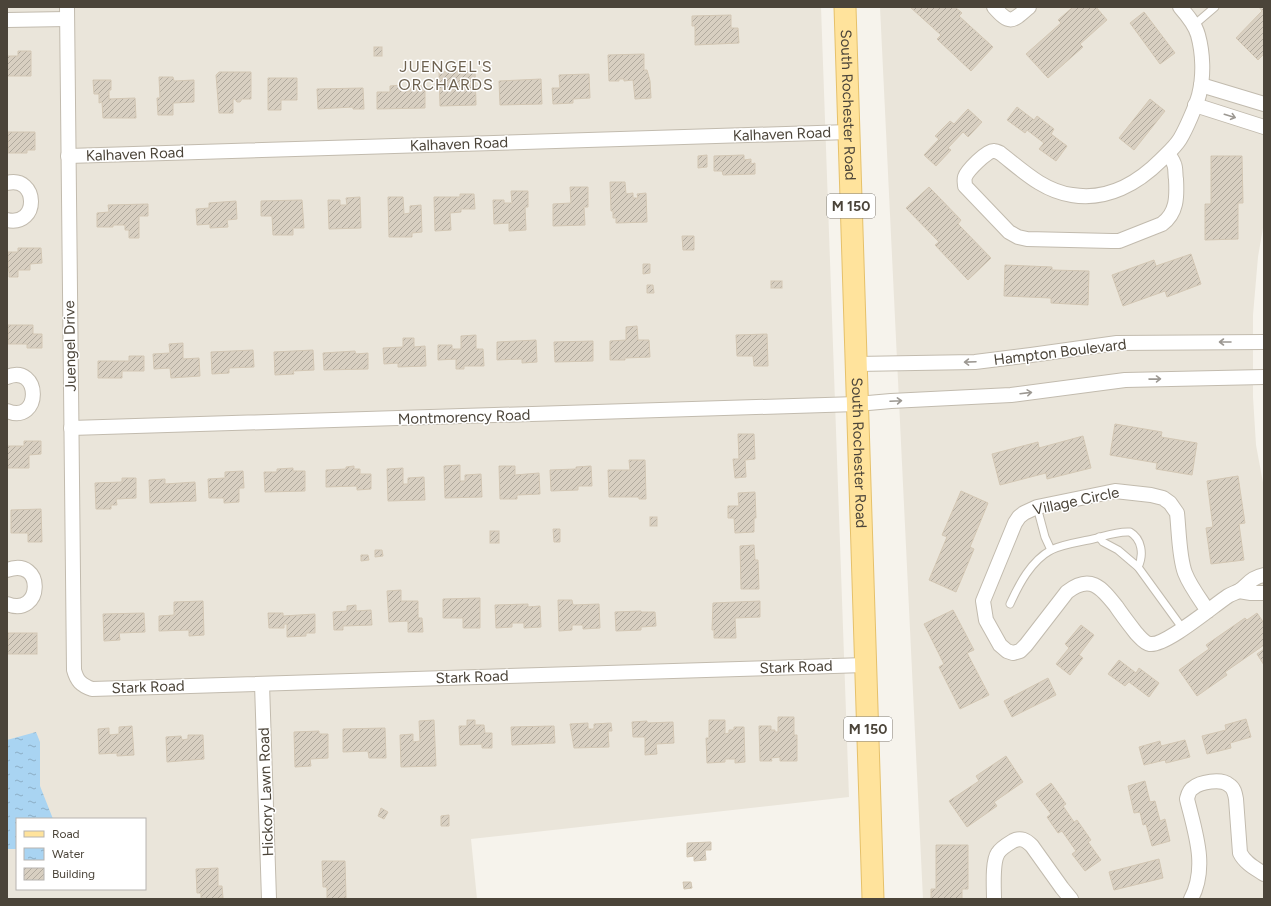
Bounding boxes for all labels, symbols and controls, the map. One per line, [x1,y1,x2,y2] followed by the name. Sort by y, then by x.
[837,29,859,181] street label: South Rochester Road
[398,57,494,94] district label: JUENGEL'S ORCHARDS
[1223,113,1236,120] one-way arrow
[733,123,831,145] street label: Kalhaven Road
[410,133,508,155] street label: Kalhaven Road
[86,143,184,165] street label: Kalhaven Road
[827,194,875,218] road number: M 150
[60,300,80,392] street label: Juengel Drive
[993,335,1127,369] street label: Hampton Boulevard
[1219,338,1232,346] one-way arrow
[964,358,977,365] one-way arrow
[1148,375,1161,383] one-way arrow
[848,377,870,529] street label: South Rochester Road
[1019,389,1032,397] one-way arrow
[889,397,902,405] one-way arrow
[397,406,531,428] street label: Montmorency Road
[1031,483,1121,519] street label: Village Circle
[759,657,833,677] street label: Stark Road
[435,667,509,687] street label: Stark Road
[111,677,185,697] street label: Stark Road
[844,717,892,741] road number: M 150
[255,727,277,857] street label: Hickory Lawn Road
[16,818,146,890] legend
[52,827,80,841] text: Road
[52,847,84,861] text: Water
[52,867,95,881] text: Building

